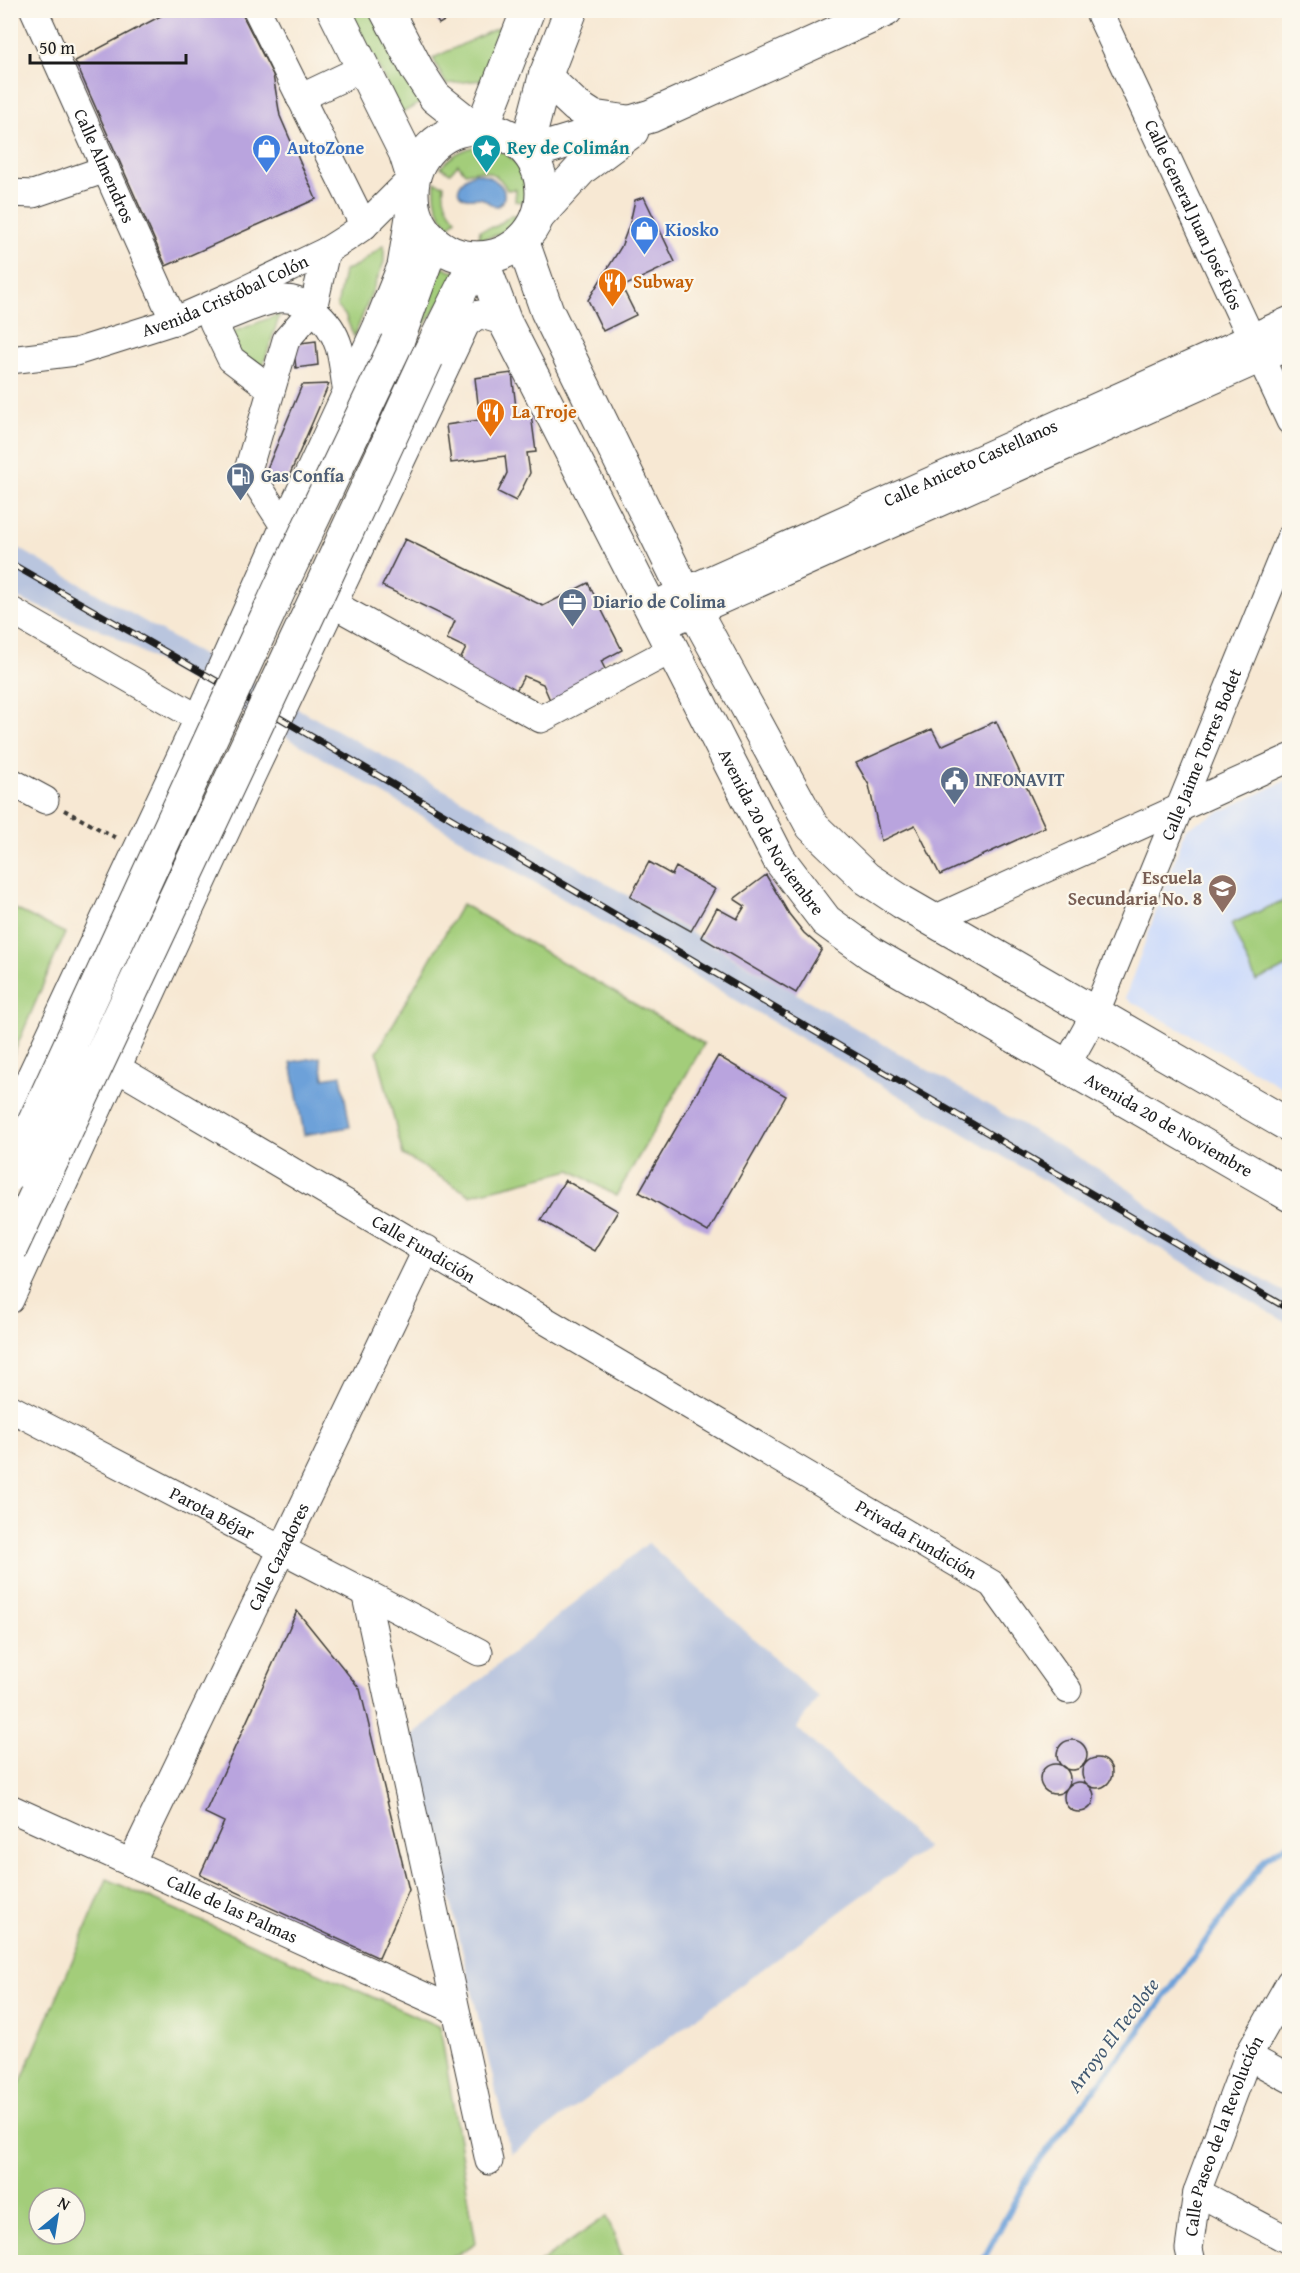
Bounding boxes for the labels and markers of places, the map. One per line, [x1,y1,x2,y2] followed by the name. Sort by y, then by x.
[250,132,282,174] shop icon: AutoZone
[470,132,502,174] place icon: Rey de Colimán
[287,134,364,161] place label: AutoZone
[507,134,630,161] place label: Rey de Colimán
[628,214,660,256] shop icon: Kiosko
[665,216,719,243] place label: Kiosko
[596,266,628,308] restaurant icon: Subway
[633,268,695,295] place label: Subway
[475,396,507,438] restaurant icon: La Troje
[512,398,577,425] place label: La Troje
[224,460,256,502] fuel station icon: Gas Confía
[261,462,345,489] place label: Gas Confía
[556,586,588,628] office icon: Diario de Colima
[593,588,726,615] place label: Diario de Colima
[938,764,970,806] public building icon: INFONAVIT
[975,766,1065,793] place label: INFONAVIT
[1068,864,1203,912] place label: Escuela Secundaria No. 8
[1207,872,1239,914] school or university icon: Escuela Secundaria No. 8

